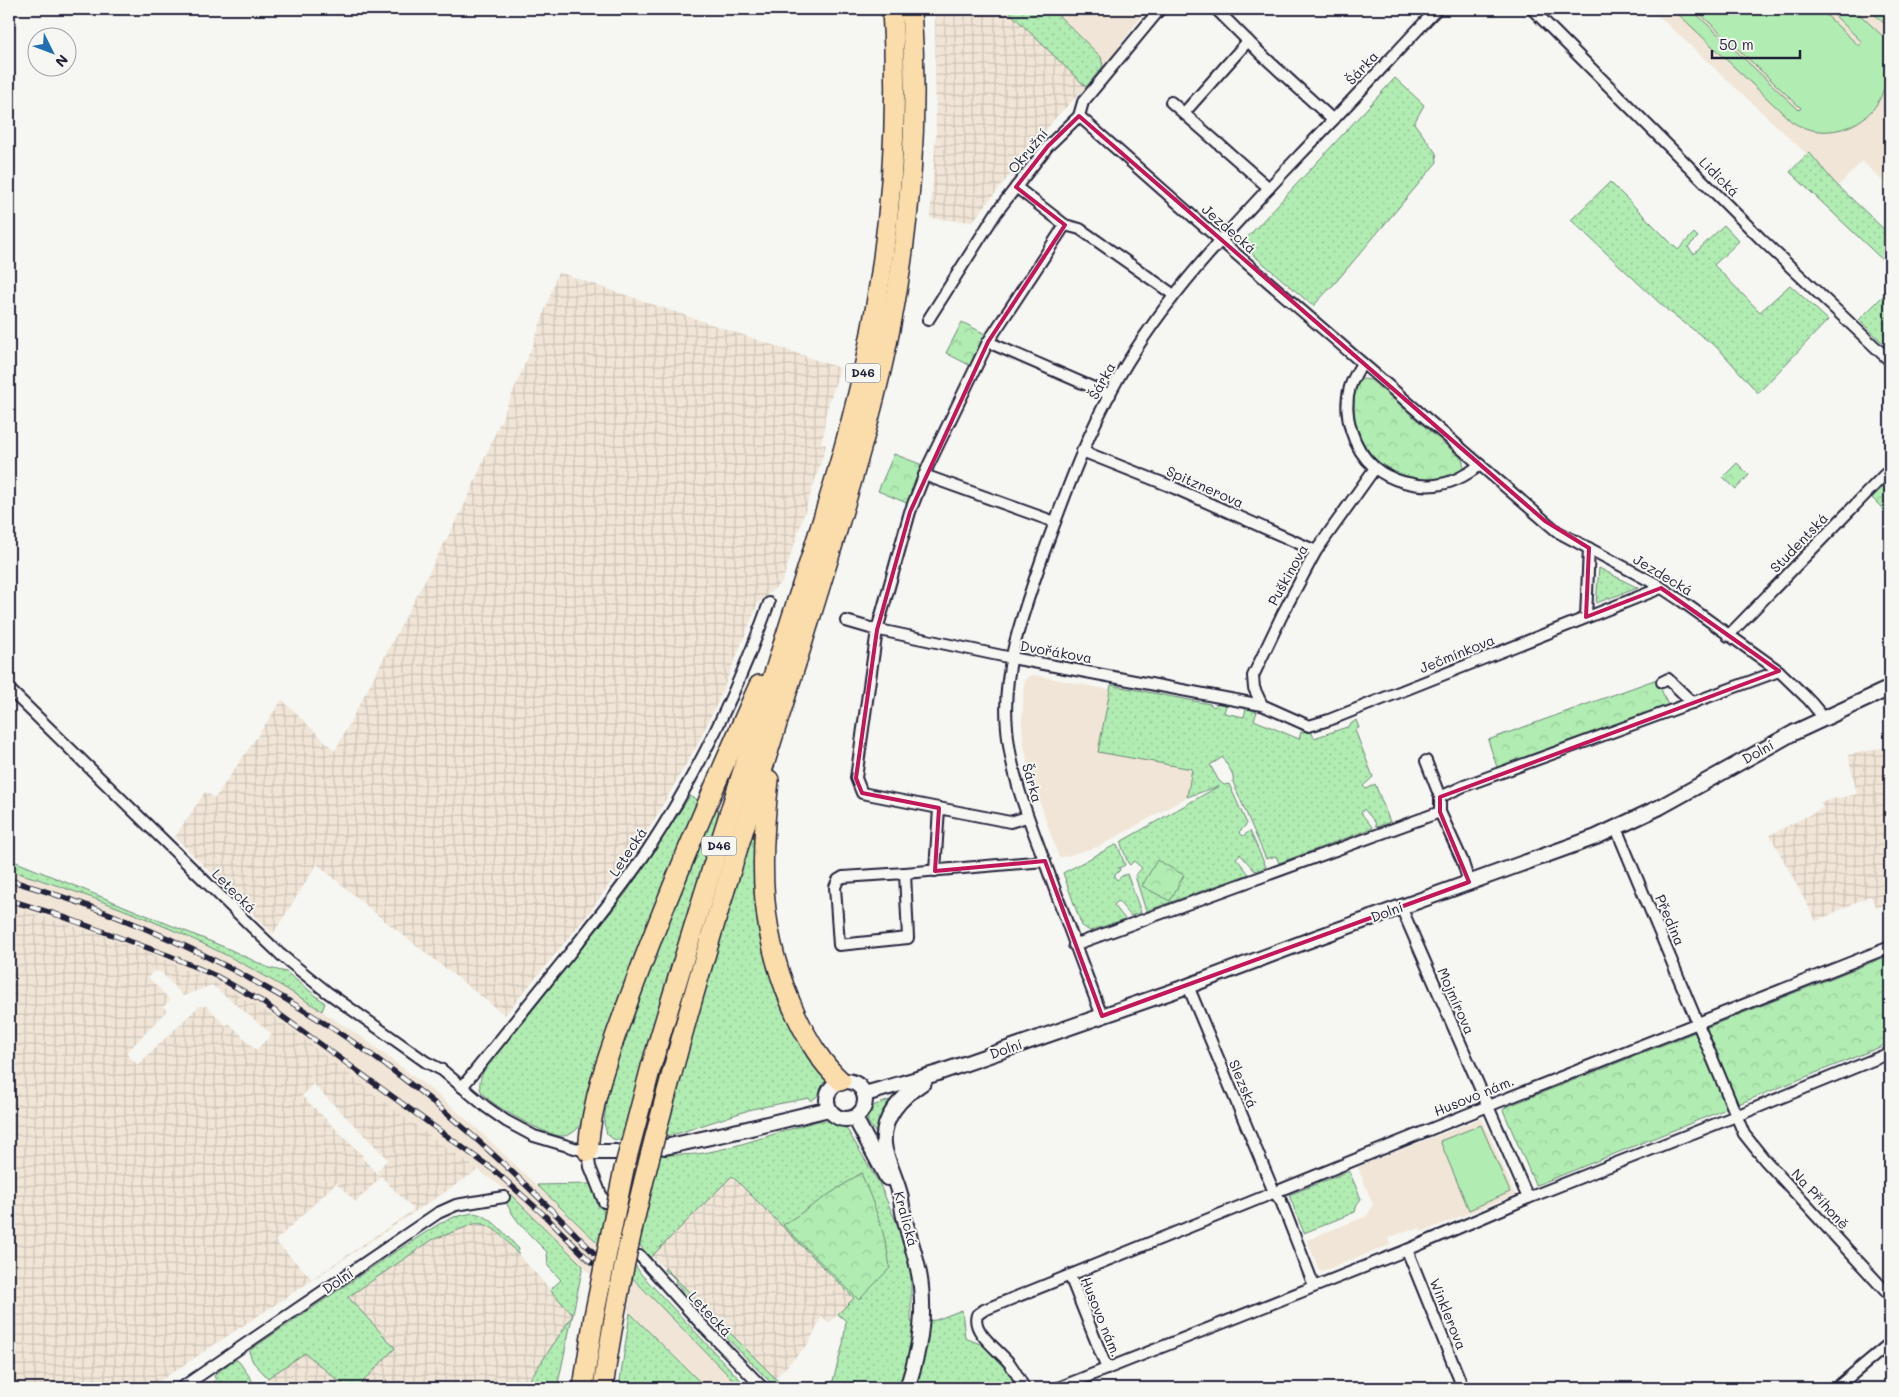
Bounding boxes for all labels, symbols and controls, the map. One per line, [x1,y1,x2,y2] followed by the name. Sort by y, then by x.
[28,28,78,78] north arrow
[1712,28,1799,60] scale bar
[1719,34,1754,54] text: 50 m
[1341,47,1382,89] street label: Šárka
[51,51,73,71] text: N
[1003,124,1052,177] street label: Okružní
[1695,153,1743,201] street label: Lidická
[1198,200,1260,257] street label: Jezdecká
[1084,359,1120,403] street label: Šárka
[846,363,880,382] road number: D46
[1164,461,1247,512] street label: Spitznerova
[1765,509,1832,577] street label: Studentská
[1263,541,1312,609] street label: Puškinova
[1630,549,1696,600] street label: Jezdecká
[1416,630,1497,677] street label: Ječmínkova
[1019,636,1094,667] street label: Dvořákova
[1738,735,1777,768] street label: Dolní
[1018,761,1047,805] street label: Šárka
[604,824,651,880] street label: Letecká
[702,836,736,856] road number: D46
[208,864,261,917] street label: Letecká
[1651,891,1690,948] street label: Předina
[1368,897,1406,926] street label: Dolní
[1433,964,1480,1037] street label: Mojmírova
[987,1034,1025,1063] street label: Dolní
[1225,1057,1262,1111] street label: Slezská
[1431,1071,1517,1120] street label: Husovo nám.
[1787,1164,1853,1233] street label: Na Příhoně
[890,1189,923,1249] street label: Kralická
[318,1263,357,1298] street label: Dolní
[1077,1274,1126,1360] street label: Husovo nám.
[1426,1275,1471,1352] street label: Winklerova
[685,1287,736,1340] street label: Letecká

